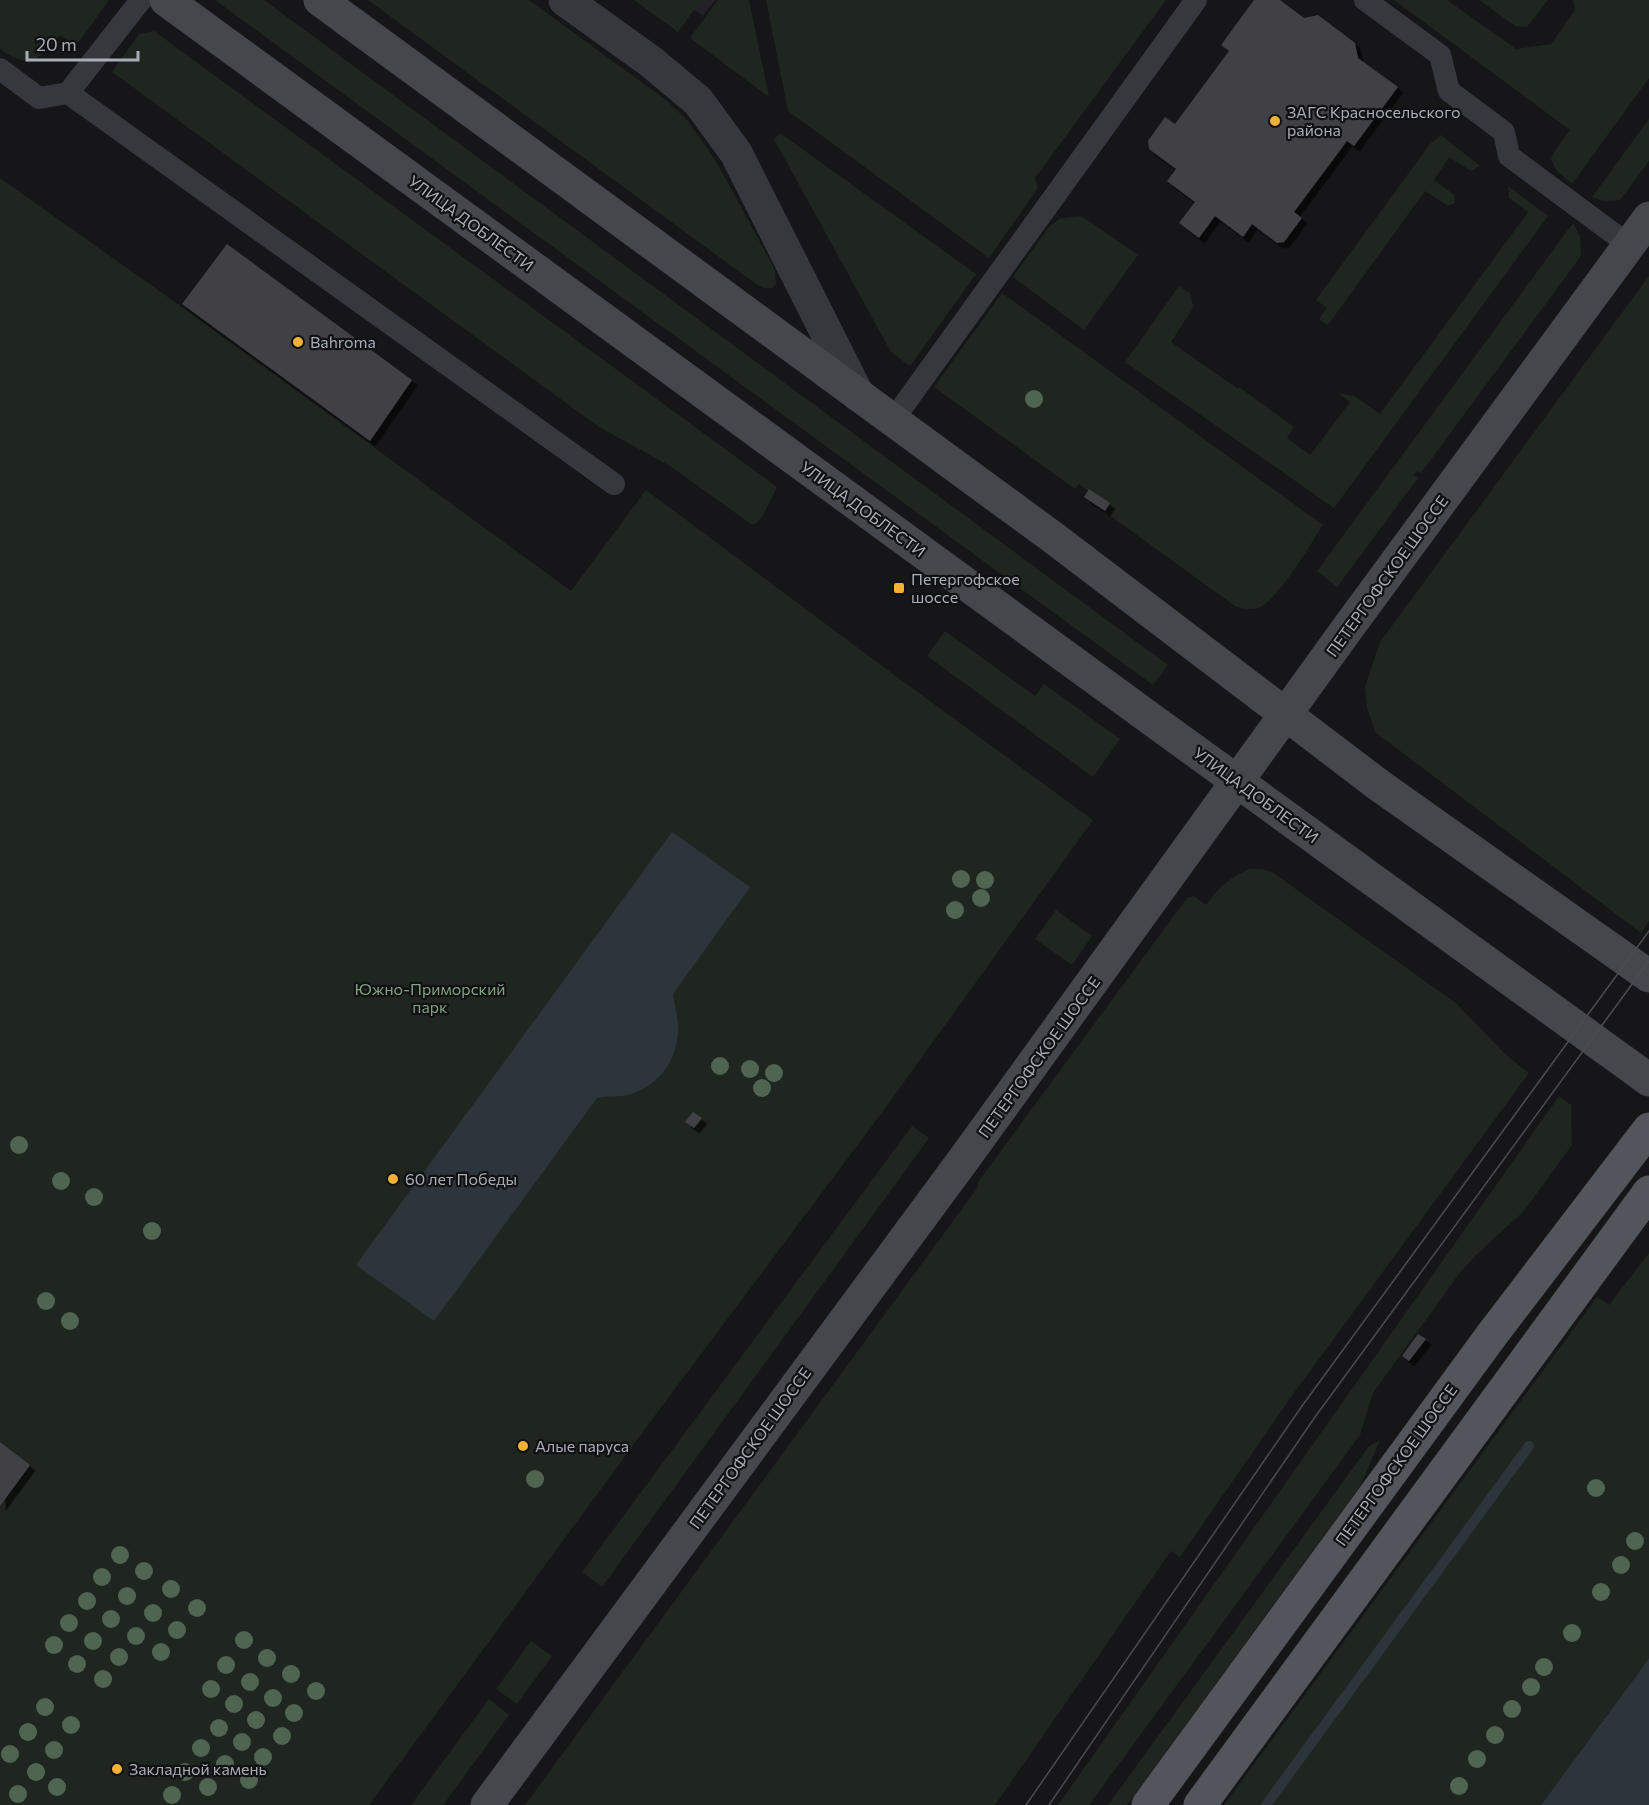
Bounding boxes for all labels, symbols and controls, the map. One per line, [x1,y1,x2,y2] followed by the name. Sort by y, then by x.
[27,24,138,62] scale bar
[36,33,77,55] text: 20 m
[1287,102,1461,139] place label: ЗАГС Красносельского района
[1268,114,1282,128] marker: ЗАГС Красносельского района
[405,171,538,274] street label: УЛИЦА ДОБЛЕСТИ
[310,332,376,351] place label: Bahroma
[291,335,305,349] marker: Bahroma
[797,457,930,560] street label: УЛИЦА ДОБЛЕСТИ
[1322,491,1451,660] street label: ПЕТЕРГОФСКОЕ ШОССЕ
[911,569,1020,606] place label: Петергофское шоссе
[892,581,906,595] marker: Петергофское шоссе
[1190,743,1323,846] street label: УЛИЦА ДОБЛЕСТИ
[974,972,1103,1141] street label: ПЕТЕРГОФСКОЕ ШОССЕ
[354,979,506,1016] park label: Южно-Приморский парк
[405,1169,517,1188] place label: 60 лет Победы
[386,1172,400,1186] marker: 60 лет Победы
[685,1363,814,1532] street label: ПЕТЕРГОФСКОЕ ШОССЕ
[1331,1380,1460,1549] street label: ПЕТЕРГОФСКОЕ ШОССЕ
[535,1436,629,1455] place label: Алые паруса
[516,1439,530,1453] marker: Алые паруса
[129,1759,267,1778] place label: Закладной камень
[110,1762,124,1776] marker: Закладной камень

